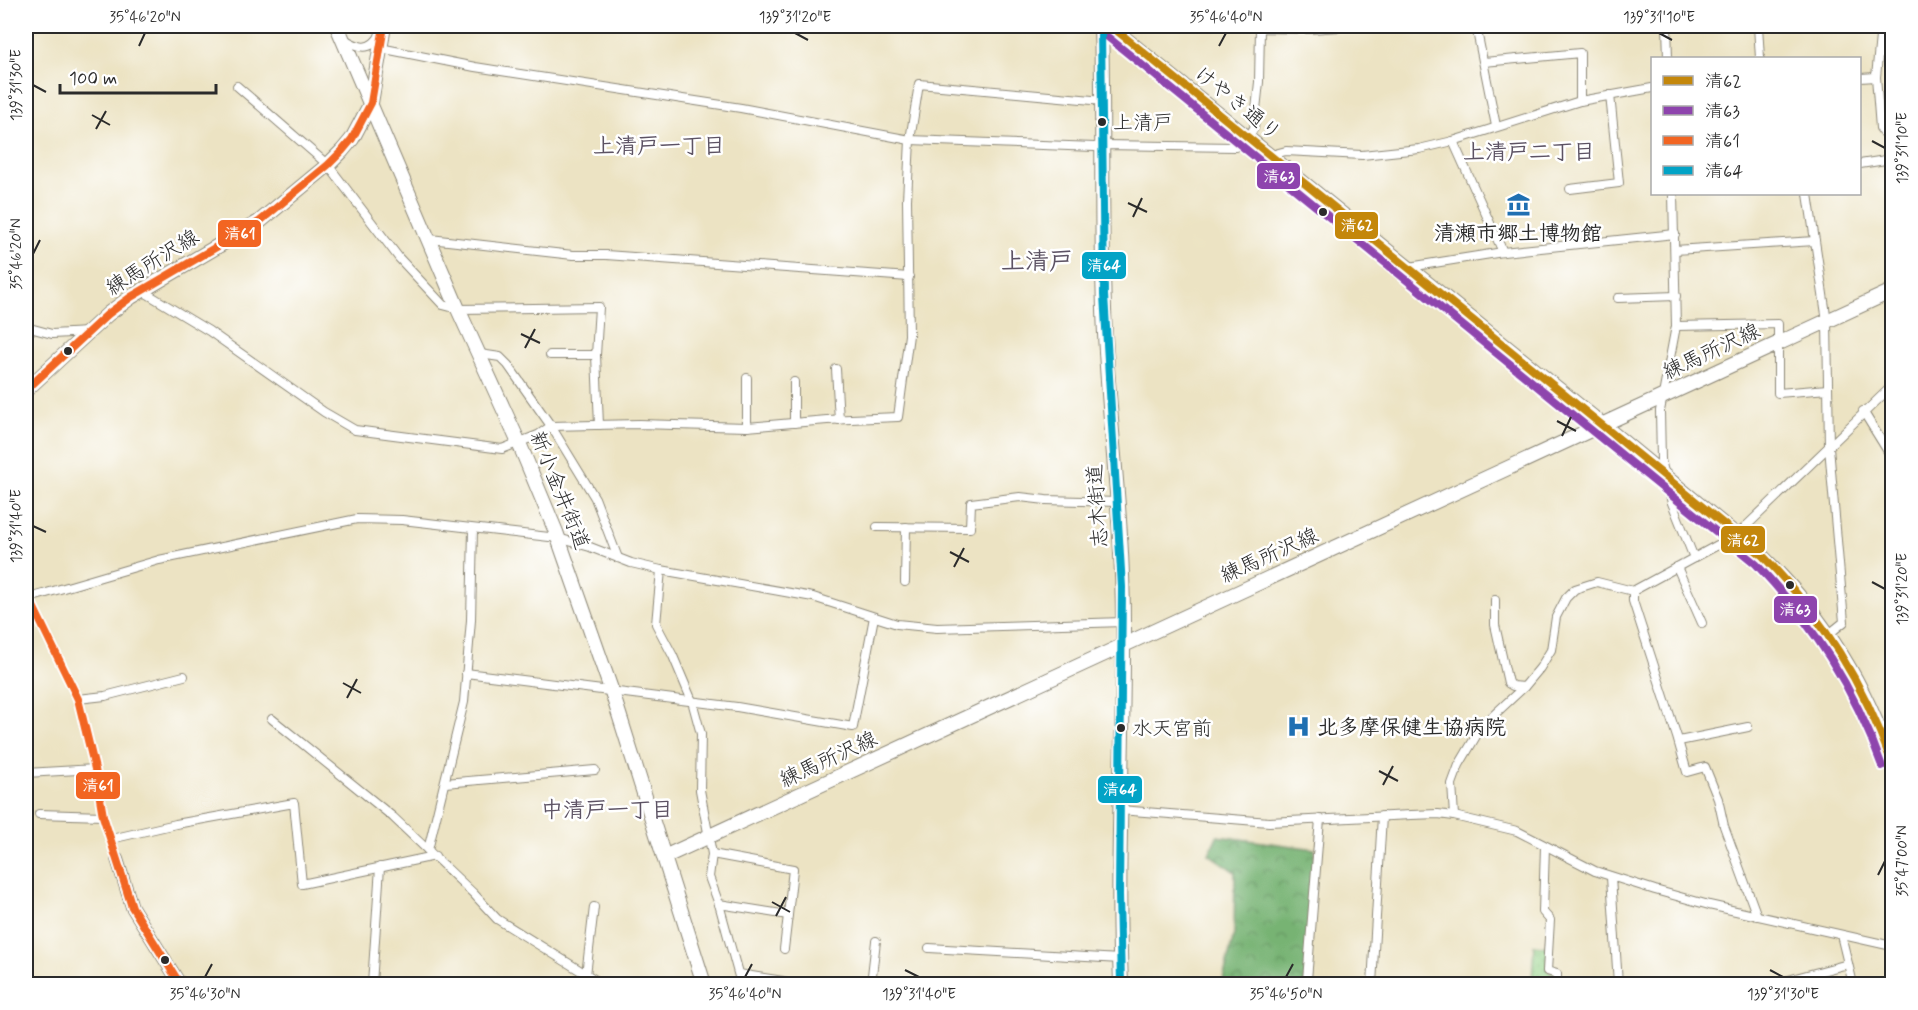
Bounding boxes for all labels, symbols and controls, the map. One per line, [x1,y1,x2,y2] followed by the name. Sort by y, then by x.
[109,8,181,28] text: 35°46'20"N
[759,8,832,28] text: 139°31'20"E
[1190,8,1262,28] text: 35°46'40"N
[1623,8,1695,28] text: 139°31'10"E
[7,49,27,121] text: 139°31'30"E
[60,57,216,95] scale bar
[1651,57,1861,195] legend
[1188,60,1287,148] street label: けやき通り
[69,67,117,91] text: 100 m
[1705,70,1742,94] text: 清62
[1705,100,1740,124] text: 清63
[1113,110,1173,137] place label: 上清戸
[1893,112,1913,184] text: 139°31'10"E
[1096,116,1108,128] marker: 上清戸
[1705,130,1740,154] text: 清61
[593,133,725,161] district label: 上清戸一丁目
[1463,139,1595,167] district label: 上清戸二丁目
[1705,160,1743,184] text: 清64
[1256,162,1301,190] line badge: 清63
[1264,167,1295,188] text: 清63
[1505,192,1531,218] museum icon: 清瀬市郷土博物館
[1317,206,1329,218] unlabelled marker
[1334,211,1379,240] line badge: 清62
[1341,216,1373,237] text: 清62
[7,218,27,290] text: 35°46'20"N
[217,219,262,248] line badge: 清61
[1434,220,1602,248] place label: 清瀬市郷土博物館
[101,223,204,303] street label: 練馬所沢線
[224,224,256,245] text: 清61
[1001,247,1073,278] district label: 上清戸
[1081,251,1127,280] line badge: 清64
[1087,256,1121,277] text: 清64
[1658,317,1765,387] street label: 練馬所沢線
[62,345,74,357] unlabelled marker
[522,427,596,554] street label: 新小金井街道
[1081,463,1115,549] street label: 志木街道
[7,489,27,563] text: 139°31'40"E
[1216,522,1323,590] street label: 練馬所沢線
[1720,525,1766,554] line badge: 清62
[1727,531,1759,552] text: 清62
[1893,552,1913,625] text: 139°31'20"E
[1784,579,1796,591] unlabelled marker
[1773,595,1818,624] line badge: 清63
[1780,600,1811,621] text: 清63
[1286,714,1312,740] hospital icon: 北多摩保健生協病院
[1317,714,1506,742] place label: 北多摩保健生協病院
[1132,716,1212,743] place label: 水天宮前
[1115,722,1127,734] marker: 水天宮前
[775,725,882,795] street label: 練馬所沢線
[75,771,121,800] line badge: 清61
[1097,775,1143,804] line badge: 清64
[82,776,114,797] text: 清61
[1103,780,1137,801] text: 清64
[541,797,673,825] district label: 中清戸一丁目
[1893,825,1913,897] text: 35°47'00"N
[159,954,171,966] unlabelled marker
[170,985,240,1005] text: 35°46'30"N
[709,985,781,1005] text: 35°46'40"N
[882,985,956,1005] text: 139°31'40"E
[1249,985,1323,1005] text: 35°46'50"N
[1747,985,1819,1005] text: 139°31'30"E

